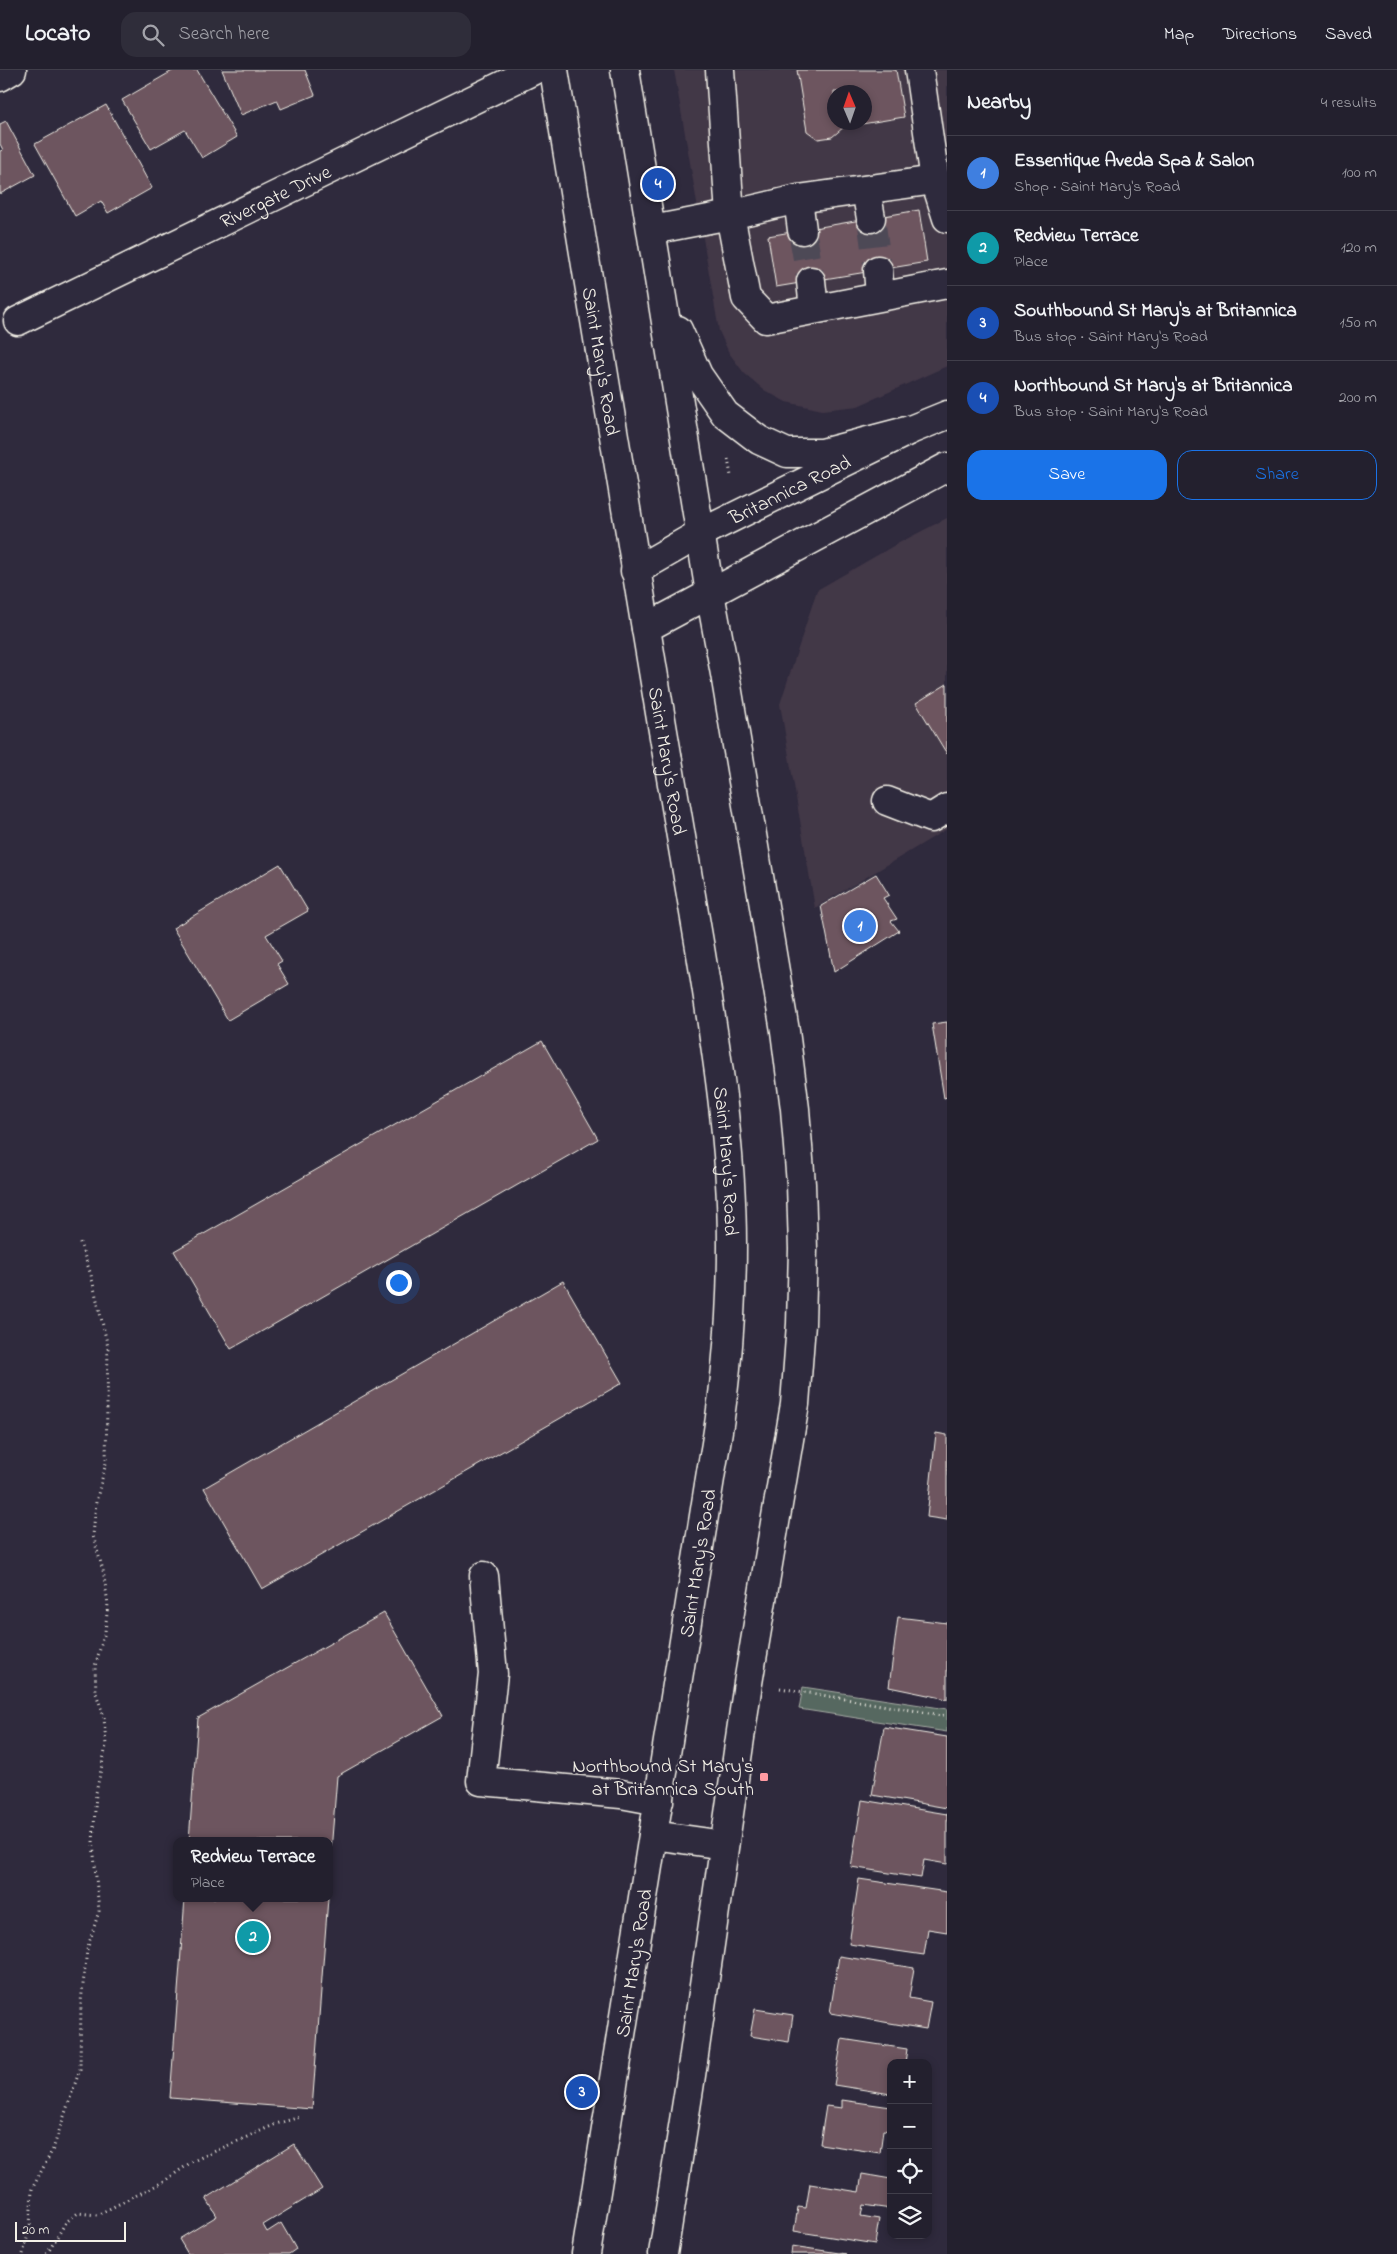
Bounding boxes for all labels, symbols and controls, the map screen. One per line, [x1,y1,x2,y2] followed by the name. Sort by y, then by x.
[121,12,471,57] search box
[25,17,91,52] text: Locato
[139,21,167,49] icon: search
[179,21,270,48] text: Search here
[1164,22,1194,48] text: Map
[1222,22,1297,48] text: Directions
[1325,22,1372,48] text: Saved
[827,85,872,130] north arrow
[967,88,1031,118] text: Nearby
[1321,91,1377,115] text: 4 results
[1014,148,1254,175] text: Essentique Aveda Spa & Salon
[216,159,337,238] street label: Rivergate Drive
[980,161,986,185] text: 1
[1342,161,1377,185] text: 100 m
[642,165,674,203] pin: 4
[1014,175,1180,199] text: Shop · Saint Mary's Road
[1014,223,1139,250] text: Redview Terrace
[979,236,987,260] text: 2
[1341,236,1377,260] text: 120 m
[1014,250,1048,274] text: Place
[573,285,626,438] street label: Saint Mary's Road
[1014,298,1297,325] text: Southbound St Mary's at Britannica
[980,311,986,335] text: 3
[1339,311,1377,335] text: 150 m
[1014,325,1208,349] text: Bus stop · Saint Mary's Road
[1014,373,1292,400] text: Northbound St Mary's at Britannica
[980,386,986,410] text: 4
[1339,386,1377,410] text: 200 m
[1014,400,1208,424] text: Bus stop · Saint Mary's Road
[724,449,857,534] street label: Britannica Road
[967,450,1167,500] button: Save
[1177,450,1377,500] button: Share
[639,685,692,837] street label: Saint Mary's Road
[844,907,876,945] pin: 1
[704,1085,744,1236] street label: Saint Mary's Road
[386,1270,412,1296] your location
[673,1487,726,1640] street label: Saint Mary's Road
[572,1753,754,1805] place label: Northbound St Mary's at Britannica South
[758,1771,770,1783] marker: Northbound St Mary's at Britannica South
[173,1837,333,1902] popup
[191,1844,315,1871] text: Redview Terrace
[191,1871,225,1895] text: Place
[609,1887,662,2040] street label: Saint Mary's Road
[237,1918,269,1956] pin: 2
[887,2059,932,2239] map controls
[887,2059,932,2104] button: +
[566,2073,598,2111] pin: 3
[887,2104,932,2149] button: −
[887,2149,932,2194] button: locate
[887,2194,932,2239] button: layers
[15,2219,126,2242] scale bar
[22,2220,49,2241] text: 20 m

